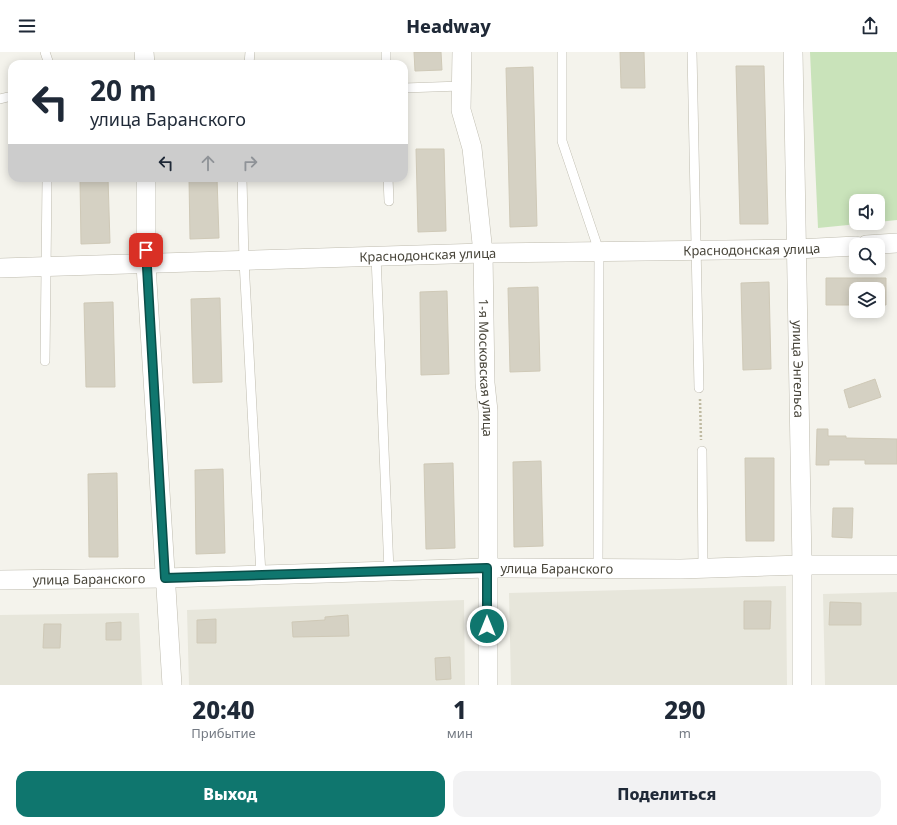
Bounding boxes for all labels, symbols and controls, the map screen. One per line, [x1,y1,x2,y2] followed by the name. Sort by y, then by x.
[406,14,491,38] text: Headway
[16,15,38,37] icon: menu
[859,15,881,37] icon: share
[90,71,157,109] text: 20 m
[24,76,76,128] icon: left
[90,107,246,131] text: улица Баранского
[155,152,177,174] icon: left
[197,152,219,174] icon: ahead
[239,152,261,174] icon: right
[849,194,885,318] map controls
[849,194,885,230] button: sound
[129,233,163,267] pin
[849,238,885,274] button: search
[135,239,157,261] icon: arrive
[683,239,821,259] street label: Краснодонская улица
[359,244,496,266] street label: Краснодонская улица
[849,282,885,318] button: layers
[475,299,497,437] street label: 1-я Московская улица
[789,320,808,418] street label: улица Энгельса
[500,559,614,578] street label: улица Баранского
[33,569,146,589] street label: улица Баранского
[466,605,508,647] position arrow
[192,693,255,726] text: 20:40
[453,693,467,726] text: 1
[664,693,706,726] text: 290
[191,724,256,742] text: Прибытие
[447,724,473,742] text: мин
[679,724,691,742] text: m
[16,771,445,817] button: Выход
[453,771,881,817] button: Поделиться

